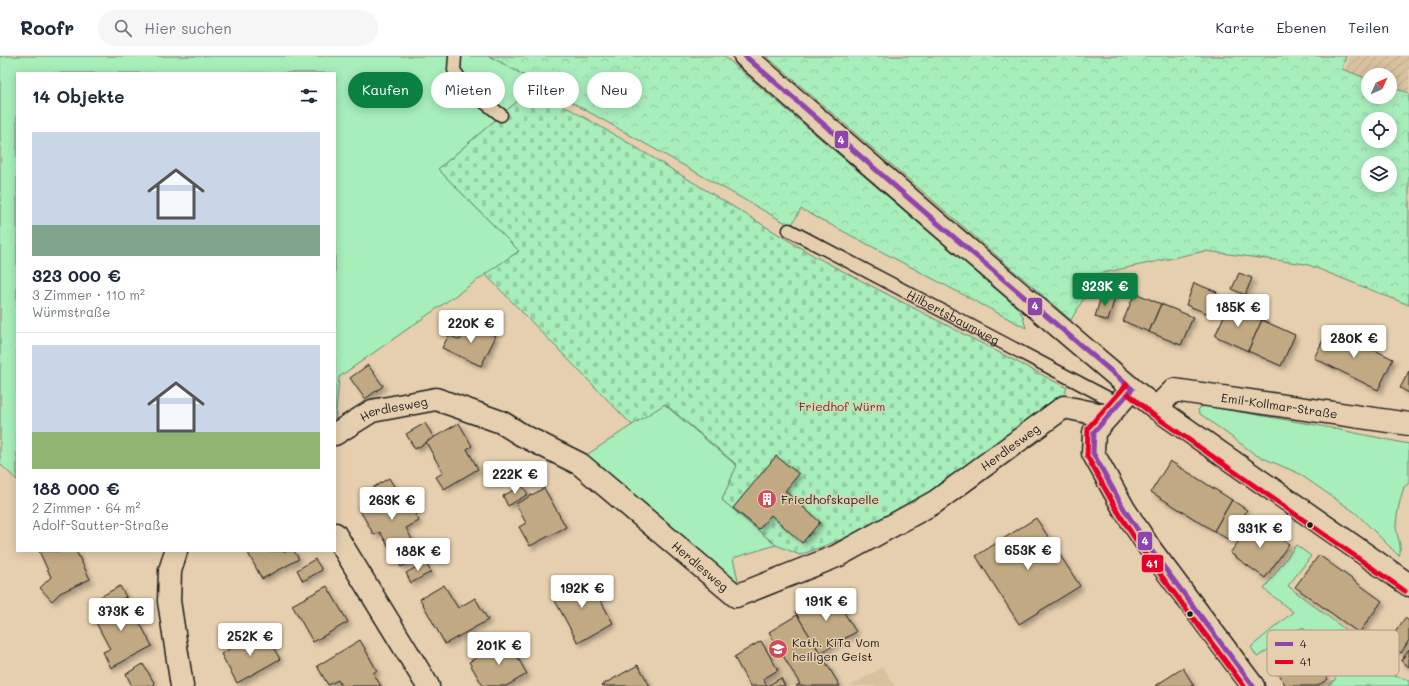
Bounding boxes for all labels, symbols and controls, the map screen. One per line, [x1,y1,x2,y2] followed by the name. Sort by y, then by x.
[98,10,378,46] search box
[20,15,74,40] text: Roofr
[112,17,134,39] icon: search
[144,18,232,38] text: Hier suchen
[1215,18,1255,37] text: Karte
[1277,18,1326,37] text: Ebenen
[1348,18,1389,37] text: Teilen
[1361,68,1397,104] north arrow
[1361,68,1397,192] map controls
[348,72,423,108] chip: Kaufen
[431,72,505,108] chip: Mieten
[513,72,579,108] chip: Filter
[587,72,642,108] chip: Neu
[32,85,124,107] text: 14 Objekte
[298,85,320,107] icon: filters
[1361,112,1397,148] button: locate
[834,130,849,149] line badge: 4
[838,132,845,147] text: 4
[1361,156,1397,192] button: layers
[140,158,212,230] icon: home
[32,264,121,286] text: 323 000 €
[1072,273,1138,307] pin: 323K €
[1082,277,1128,294] text: 323K €
[32,286,145,303] text: 3 Zimmer · 110 m²
[904,286,1003,348] street label: Hilbertsbaumweg
[1205,294,1271,328] pin: 185K €
[1027,297,1043,316] line badge: 4
[1032,298,1039,313] text: 4
[1215,298,1261,315] text: 185K €
[32,303,110,320] text: Würmstraße
[438,310,504,344] pin: 220K €
[448,314,494,331] text: 220K €
[1321,325,1387,359] pin: 280K €
[1330,329,1378,346] text: 280K €
[140,371,212,443] icon: home
[1220,389,1339,422] street label: Emil-Kollmar-Straße
[356,393,429,425] street label: Herdlesweg
[799,398,885,414] park label: Friedhof Würm
[977,420,1043,474] street label: Herdlesweg
[482,461,548,495] pin: 222K €
[492,465,538,482] text: 222K €
[32,477,119,499] text: 188 000 €
[359,487,425,521] pin: 263K €
[756,488,778,510] building icon: Friedhofskapelle
[369,491,415,508] text: 263K €
[781,491,879,507] place label: Friedhofskapelle
[32,499,140,516] text: 2 Zimmer · 64 m²
[1227,515,1293,549] pin: 331K €
[32,516,169,533] text: Adolf-Sautter-Straße
[1237,519,1283,536] text: 331K €
[1305,520,1315,530] unlabelled marker
[1137,531,1153,551] line badge: 4
[1142,533,1149,548] text: 4
[669,537,732,595] street label: Herdlesweg
[995,537,1061,571] pin: 653K €
[385,538,451,572] pin: 188K €
[1004,541,1052,558] text: 653K €
[395,542,441,559] text: 188K €
[1141,554,1164,573] line badge: 41
[1146,556,1158,571] text: 41
[549,575,615,609] pin: 192K €
[560,579,604,596] text: 192K €
[793,588,859,622] pin: 191K €
[804,592,848,609] text: 191K €
[88,598,154,632] pin: 373K €
[98,602,144,619] text: 373K €
[1185,609,1195,619] unlabelled marker
[217,623,283,657] pin: 252K €
[227,627,273,644] text: 252K €
[1267,630,1399,676] legend
[466,632,532,666] pin: 201K €
[792,634,880,664] place label: Kath. KiTa Vom heiligen Geist
[476,636,522,653] text: 201K €
[1300,636,1307,651] text: 4
[767,638,789,660] school or university icon: Kath. KiTa Vom heiligen Geist
[1300,654,1311,669] text: 41

